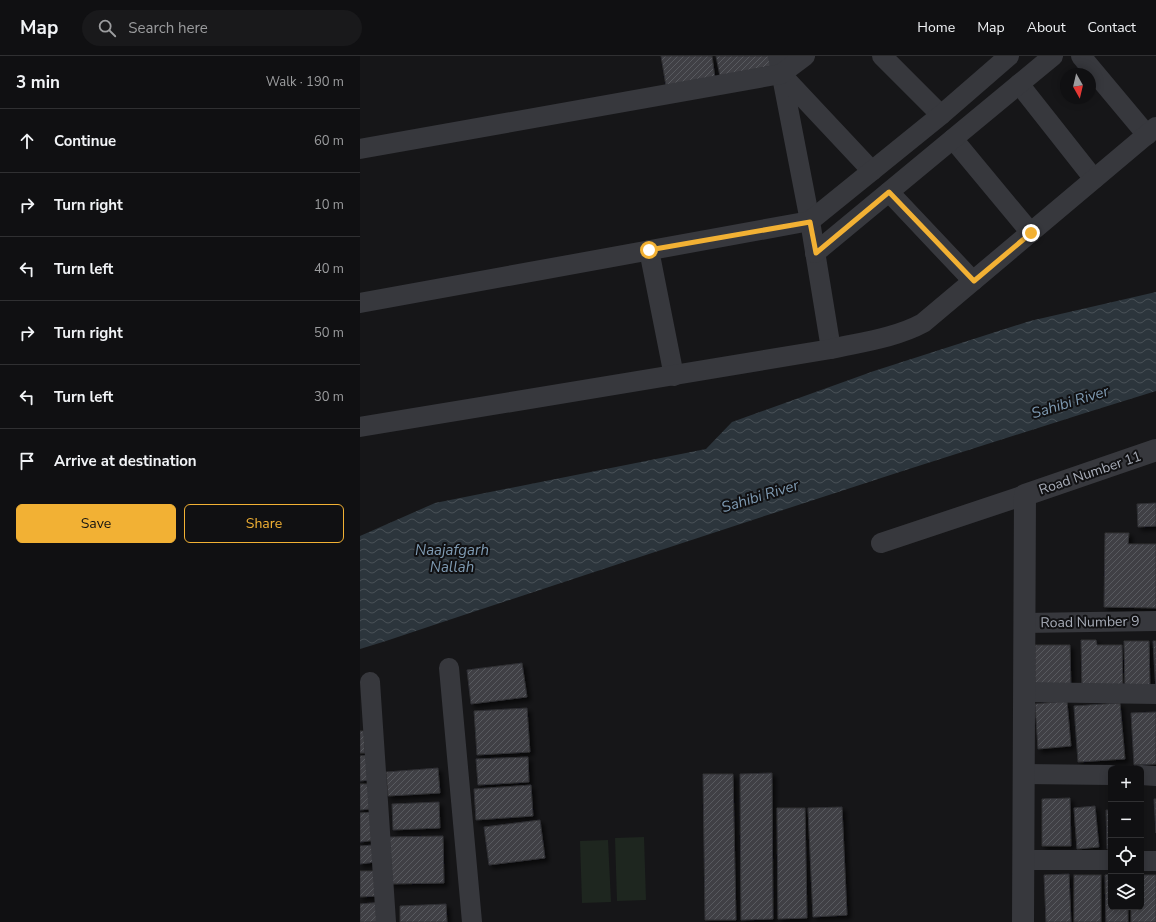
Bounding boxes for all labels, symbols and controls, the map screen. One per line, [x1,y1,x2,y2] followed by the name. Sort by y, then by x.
[82,10,362,46] search box
[20,15,58,41] text: Map
[96,17,118,39] icon: search
[128,18,208,38] text: Search here
[917,18,955,37] text: Home
[977,18,1005,37] text: Map
[1027,18,1066,37] text: About
[1088,18,1136,37] text: Contact
[1060,68,1096,104] north arrow
[16,71,60,94] text: 3 min
[266,73,344,91] text: Walk · 190 m
[16,130,38,152] icon: ahead
[54,131,116,151] text: Continue
[314,132,344,150] text: 60 m
[16,194,38,216] icon: right
[54,195,123,215] text: Turn right
[314,196,344,214] text: 10 m
[1022,224,1040,242] route end
[640,241,658,259] route start
[16,258,38,280] icon: left
[54,259,113,279] text: Turn left
[314,260,344,278] text: 40 m
[16,322,38,344] icon: right
[54,323,123,343] text: Turn right
[314,324,344,342] text: 50 m
[1029,381,1112,423] water label: Sahibi River
[16,386,38,408] icon: left
[54,387,113,407] text: Turn left
[314,388,344,406] text: 30 m
[1036,447,1144,499] street label: Road Number 11
[16,450,38,472] icon: arrive
[54,451,197,471] text: Arrive at destination
[719,475,802,517] water label: Sahibi River
[16,504,176,543] button: Save
[184,504,344,543] button: Share
[415,540,489,577] water label: Naajafgarh Nallah
[1040,612,1140,632] street label: Road Number 9
[1108,766,1144,910] map controls
[1108,766,1144,802] button: +
[1108,802,1144,838] button: −
[1108,838,1144,874] button: locate
[1108,874,1144,910] button: layers

